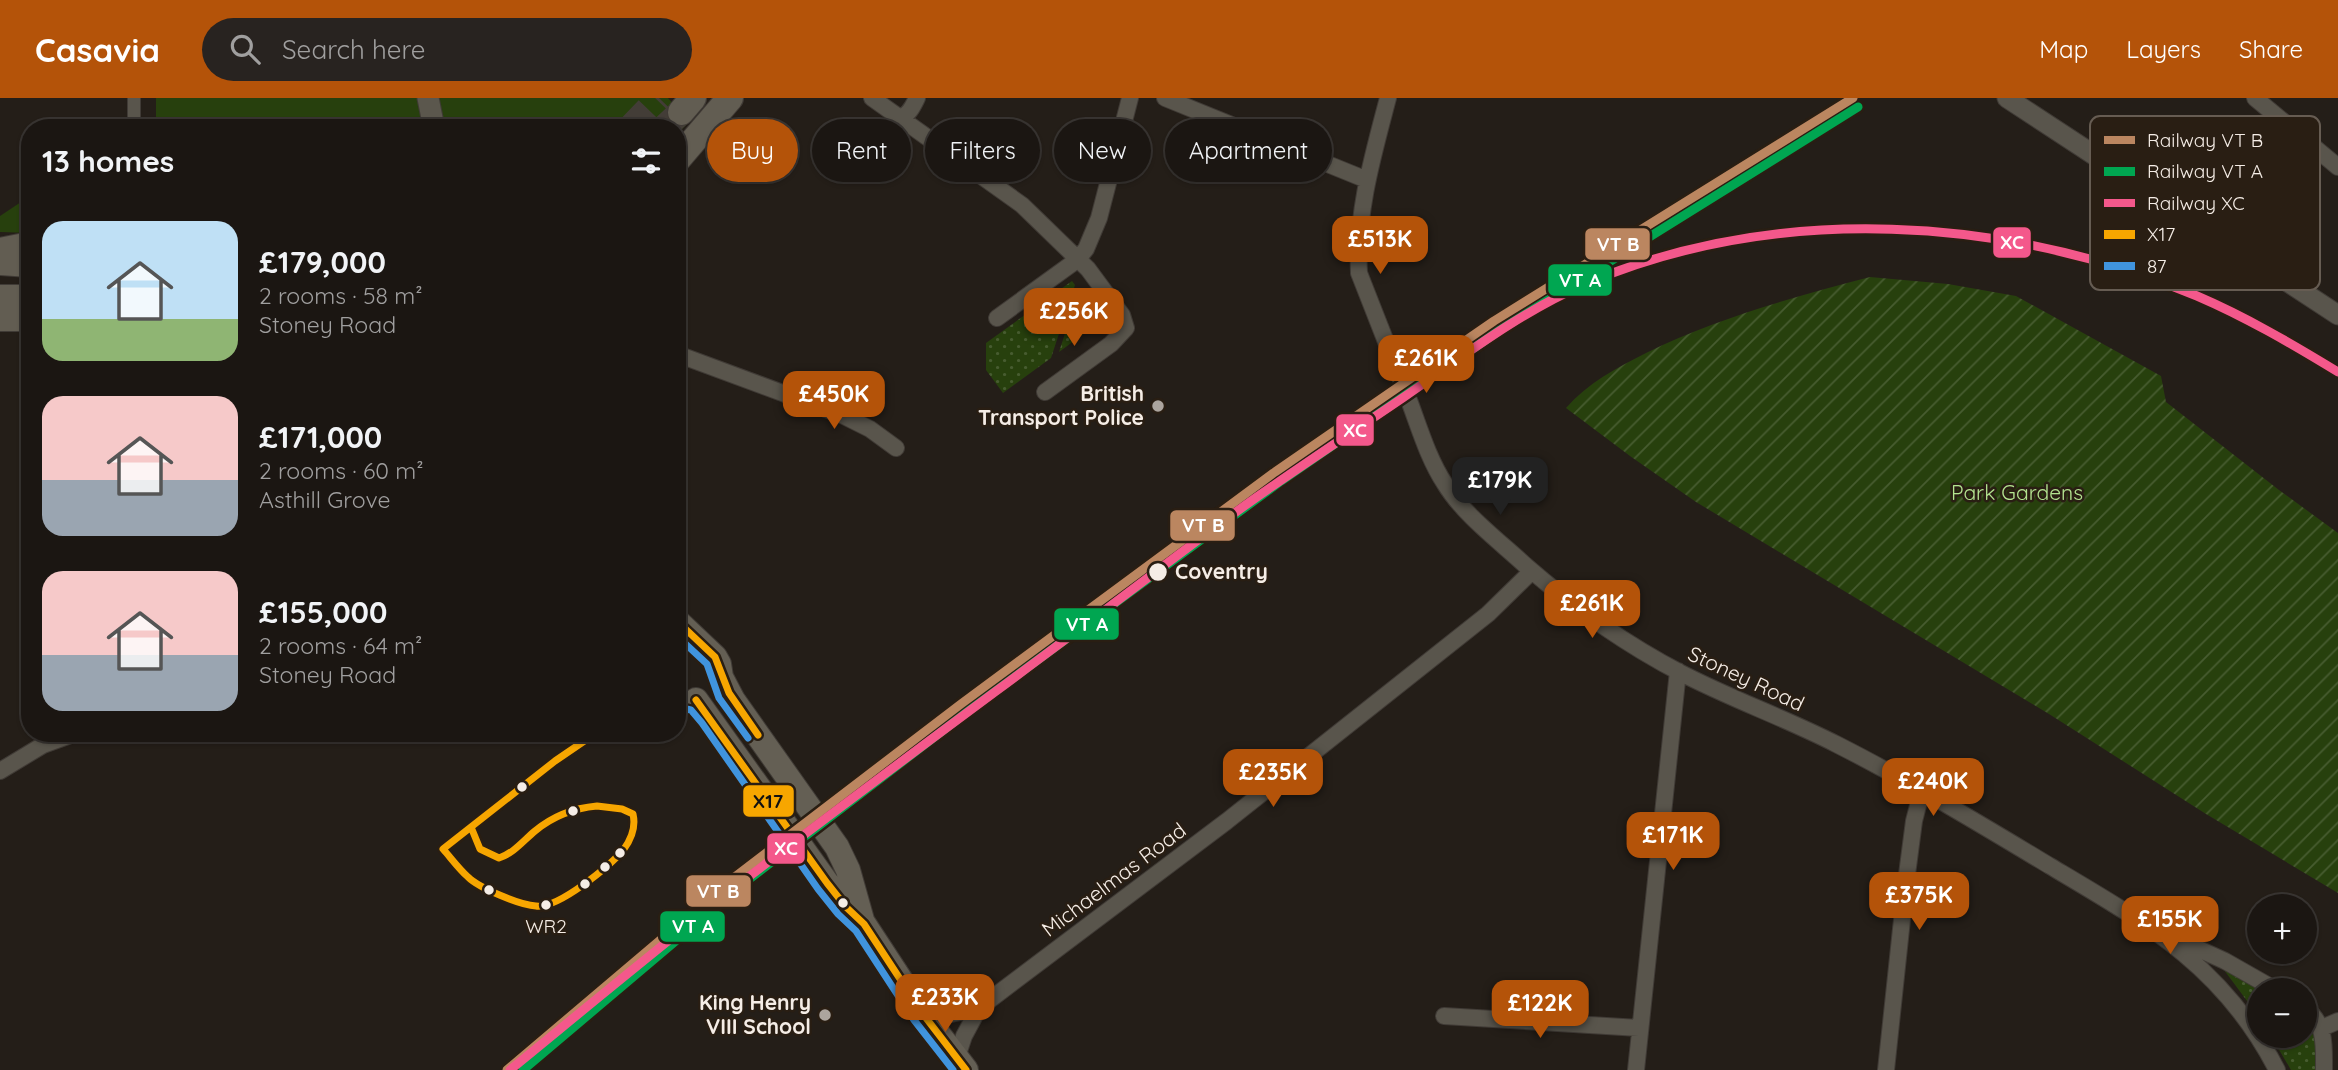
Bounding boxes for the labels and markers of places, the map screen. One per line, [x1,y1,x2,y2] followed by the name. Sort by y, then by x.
[1331,216,1429,276] pin: £513K
[1025,288,1123,348] pin: £256K
[1377,336,1475,395] pin: £261K
[785,372,883,431] pin: £450K
[978,380,1144,430] place label: British Transport Police
[1150,398,1166,414] marker: British Transport Police
[1451,458,1549,517] pin: £179K
[1175,558,1268,584] place label: Coventry
[1147,561,1169,583] marker: Coventry
[1543,580,1641,640] pin: £261K
[1224,750,1322,809] pin: £235K
[1884,758,1982,818] pin: £240K
[515,780,529,794] unlabelled marker
[566,804,580,818] unlabelled marker
[1624,812,1722,872] pin: £171K
[613,846,627,860] unlabelled marker
[598,860,612,874] unlabelled marker
[1870,872,1968,932] pin: £375K
[578,877,592,891] unlabelled marker
[482,883,496,897] unlabelled marker
[836,896,850,910] unlabelled marker
[2121,896,2219,956] pin: £155K
[539,898,553,912] marker: WR2
[525,914,567,938] place label: WR2
[896,974,994,1034] pin: £233K
[1491,981,1589,1040] pin: £122K
[699,989,811,1039] place label: King Henry VIII School
[817,1007,833,1023] marker: King Henry VIII School

